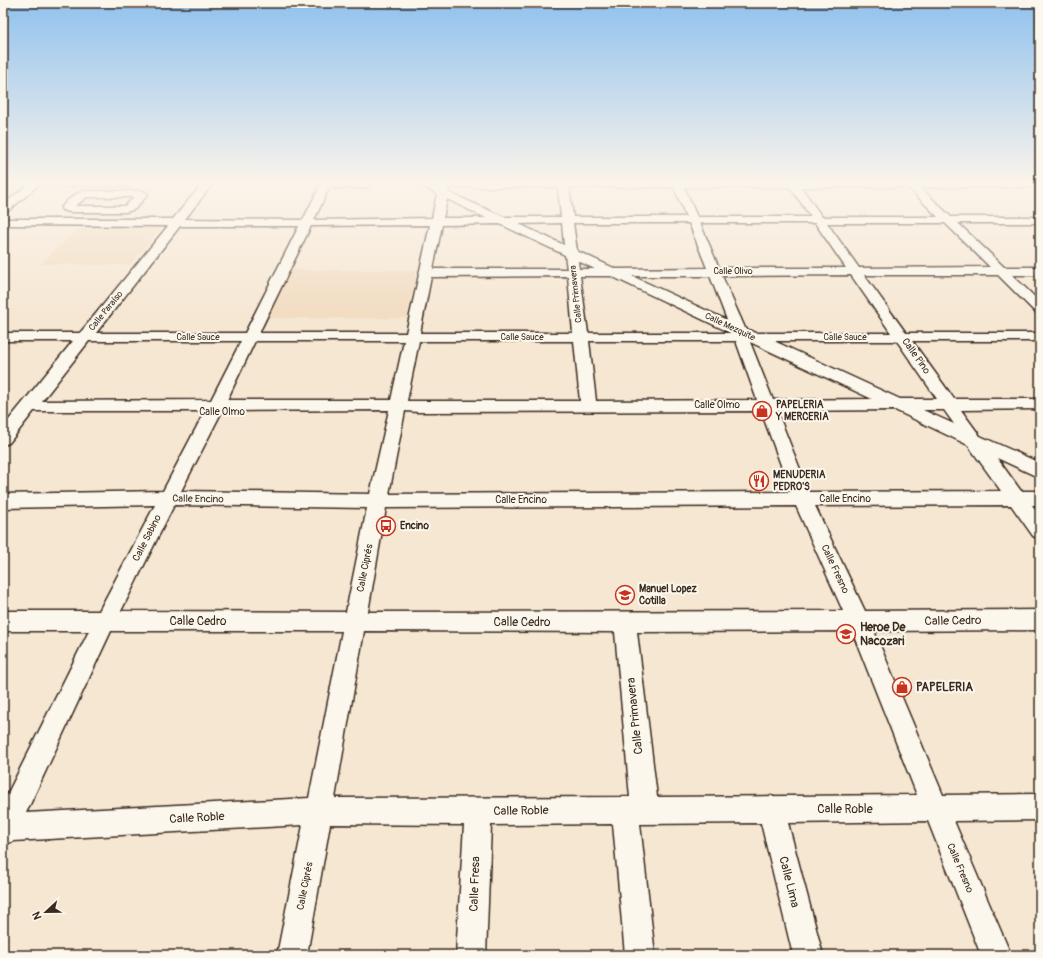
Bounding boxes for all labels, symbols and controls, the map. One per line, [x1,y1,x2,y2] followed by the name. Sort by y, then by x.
[568,265,584,323] street label: Calle Primavera
[713,266,753,277] street label: Calle Olivo
[87,289,125,333] street label: Calle Paraíso
[703,311,757,344] street label: Calle Mezquite
[176,332,220,343] street label: Calle Sauce
[500,332,544,343] street label: Calle Sauce
[823,332,867,343] street label: Calle Sauce
[899,336,933,377] street label: Calle Pino
[694,399,740,411] street label: Calle Olmo
[775,399,829,423] place label: PAPELERIA Y MERCERIA
[751,400,773,422] shop icon: PAPELERIA Y MERCERIA
[199,406,245,418] street label: Calle Olmo
[773,469,826,493] place label: MENUDERIA PEDRO'S
[748,470,770,492] restaurant icon: MENUDERIA PEDRO'S
[172,493,224,505] street label: Calle Encino
[819,493,871,505] street label: Calle Encino
[495,494,547,506] street label: Calle Encino
[130,512,164,563] street label: Calle Sabino
[375,515,397,537] bus stop icon: Encino
[400,520,429,532] place label: Encino
[354,542,376,593] street label: Calle Ciprés
[818,543,852,596] street label: Calle Fresno
[639,583,697,607] place label: Manuel Lopez Cotilla
[614,584,636,606] school or university icon: Manuel Lopez Cotilla
[924,613,982,629] street label: Calle Cedro
[170,614,227,629] street label: Calle Cedro
[494,615,551,630] street label: Calle Cedro
[860,620,907,649] place label: Heroe De Nacozari
[835,623,857,645] school or university icon: Heroe De Nacozari
[623,676,646,755] street label: Calle Primavera
[891,676,913,698] shop icon: PAPELERIA
[916,680,973,695] place label: PAPELERIA
[817,802,873,817] street label: Calle Roble
[493,803,549,819] street label: Calle Roble
[169,809,225,827] street label: Calle Roble
[944,841,976,895] street label: Calle Fresno
[775,855,803,909] street label: Calle Lima
[467,856,483,912] street label: Calle Fresa
[294,860,316,911] street label: Calle Ciprés
[26,892,66,932] north arrow
[30,909,45,921] text: N

